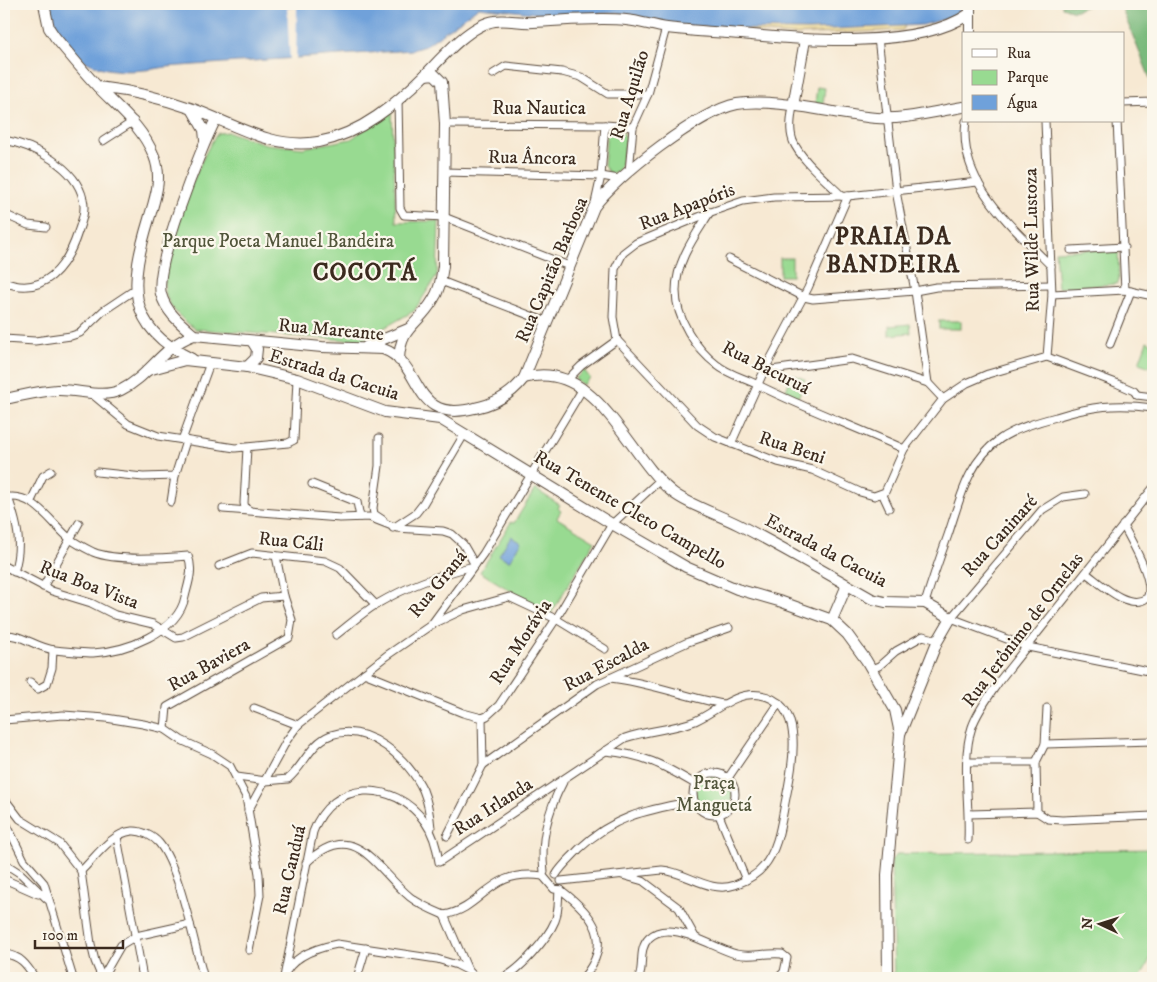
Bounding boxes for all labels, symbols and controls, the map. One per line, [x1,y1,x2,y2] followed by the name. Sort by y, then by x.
[962,32,1124,122] legend
[1007,44,1031,63] text: Rua
[605,47,655,143] street label: Rua Aquilão
[1007,68,1048,87] text: Parque
[1007,93,1038,113] text: Água
[492,97,586,120] street label: Rua Nautica
[488,144,576,170] street label: Rua Âncora
[1019,168,1045,312] street label: Rua Wilde Lustoza
[636,178,738,236] street label: Rua Apapóris
[511,194,593,346] street label: Rua Capitão Barbosa
[826,222,960,280] district label: PRAIA DA BANDEIRA
[162,230,394,254] park label: Parque Poeta Manuel Bandeira
[313,257,417,288] district label: COCOTÁ
[277,314,385,346] street label: Rua Mareante
[718,336,814,400] street label: Rua Bacuruá
[266,344,402,406] street label: Estrada da Cacuia
[756,426,828,470] street label: Rua Beni
[530,445,730,575] street label: Rua Tenente Cleto Campello
[957,490,1043,582] street label: Rua Caninaré
[761,509,891,593] street label: Estrada da Cacuia
[257,527,325,557] street label: Rua Cáli
[404,546,472,622] street label: Rua Graná
[957,548,1089,712] street label: Rua Jerônimo de Ornelas
[36,556,142,614] street label: Rua Boa Vista
[485,595,557,689] street label: Rua Morávia
[164,633,254,697] street label: Rua Baviera
[559,633,653,697] street label: Rua Escalda
[676,772,752,817] park label: Praça Manguetá
[449,773,537,841] street label: Rua Irlanda
[269,823,311,917] street label: Rua Canduá
[1074,900,1124,950] north arrow
[1079,916,1097,930] text: N
[35,917,122,949] scale bar
[42,926,78,945] text: 100 m

